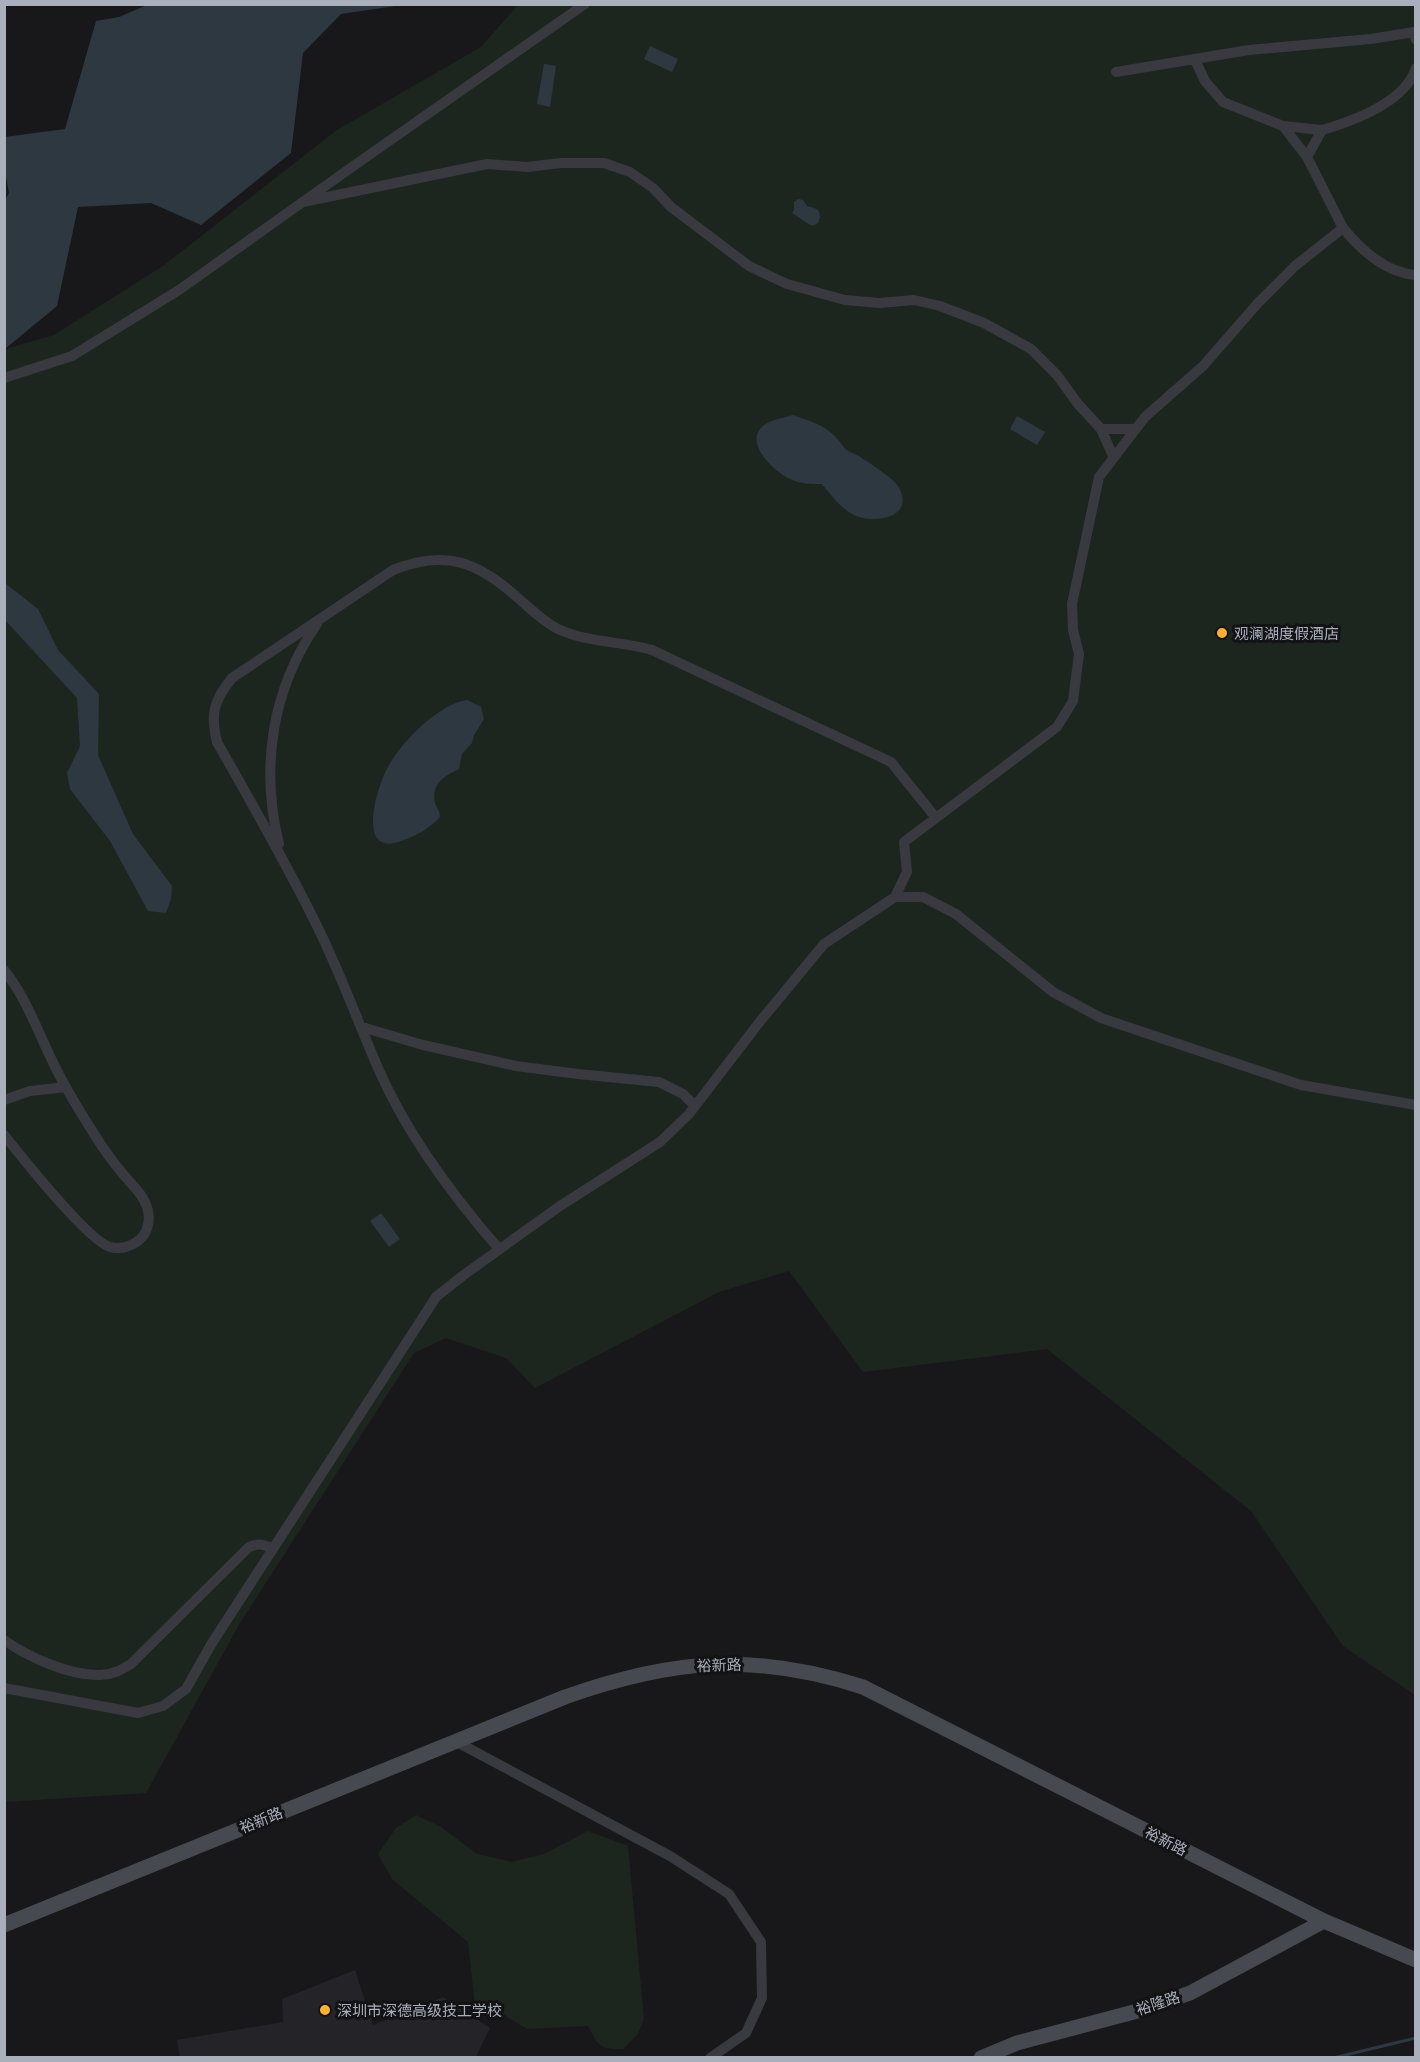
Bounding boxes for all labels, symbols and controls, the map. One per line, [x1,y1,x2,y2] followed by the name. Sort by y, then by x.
[1234,624,1339,643] place label: 观澜湖度假酒店
[1215,626,1229,640] marker: 观澜湖度假酒店
[696,1655,742,1675] street label: 裕新路
[237,1803,285,1837] street label: 裕新路
[1142,1822,1190,1860] street label: 裕新路
[1134,1987,1182,2019] street label: 裕隆路
[337,2001,502,2020] place label: 深圳市深德高级技工学校
[318,2003,332,2017] marker: 深圳市深德高级技工学校

